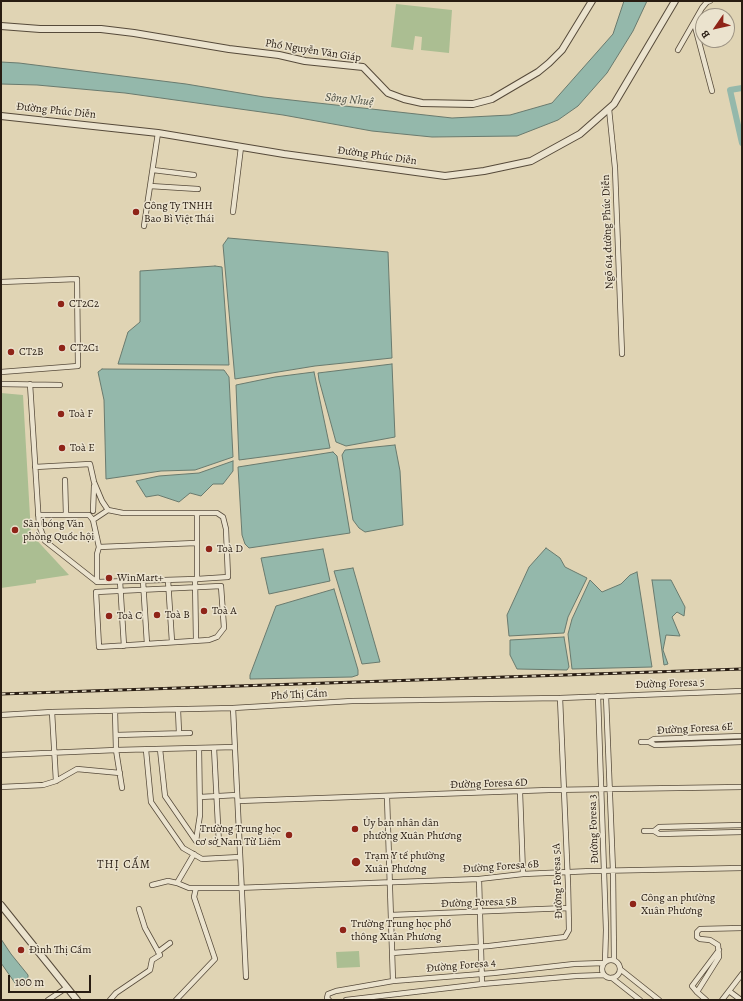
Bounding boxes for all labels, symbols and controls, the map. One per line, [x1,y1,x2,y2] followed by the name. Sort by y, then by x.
[695,8,735,48] north arrow
[697,27,714,41] text: B
[264,37,362,65] street label: Phố Nguyễn Văn Giáp
[324,90,374,110] water label: Sông Nhuệ
[16,100,96,122] street label: Đường Phúc Diễn
[337,144,417,168] street label: Đường Phúc Diễn
[599,174,617,290] street label: Ngõ 614 đường Phúc Diễn
[144,199,214,225] place label: Công Ty TNHH Bao Bì Việt Thái
[131,207,141,217] marker: Công Ty TNHH Bao Bì Việt Thái
[69,297,99,311] place label: CT2C2
[56,299,66,309] marker: CT2C2
[70,341,99,355] place label: CT2C1
[57,343,67,353] marker: CT2C1
[19,345,44,359] place label: CT2B
[6,347,16,357] marker: CT2B
[69,407,93,421] place label: Toà F
[56,409,66,419] marker: Toà F
[70,441,95,455] place label: Toà E
[57,443,67,453] marker: Toà E
[23,517,94,543] place label: Sân bóng Văn phòng Quốc hội
[10,525,20,535] marker: Sân bóng Văn phòng Quốc hội
[217,542,243,556] place label: Toà D
[204,544,214,554] marker: Toà D
[117,571,164,585] place label: WinMart+
[104,573,114,583] marker: WinMart+
[212,604,237,618] place label: Toà A
[199,606,209,616] marker: Toà A
[165,608,190,622] place label: Toà B
[117,609,142,623] place label: Toà C
[152,610,162,620] marker: Toà B
[104,611,114,621] marker: Toà C
[635,676,705,692] street label: Đường Foresa 5
[270,687,328,703] street label: Phố Thị Cẩm
[657,720,733,738] street label: Đường Foresa 6E
[450,776,528,792] street label: Đường Foresa 6D
[586,794,602,864] street label: Đường Foresa 3
[363,816,462,842] place label: Ủy ban nhân dân phường Xuân Phương
[196,822,281,848] place label: Trường Trung học cơ sở Nam Từ Liêm
[350,824,360,834] marker: Ủy ban nhân dân phường Xuân Phương
[284,830,294,840] marker: Trường Trung học cơ sở Nam Từ Liêm
[550,843,566,919] street label: Đường Foresa 5A
[365,849,445,875] place label: Trạm Y tế phường Xuân Phương
[350,856,362,868] marker: Trạm Y tế phường Xuân Phương
[97,858,151,872] district label: THỊ CẤM
[462,858,540,876] street label: Đường Foresa 6B
[641,891,715,917] place label: Công an phường Xuân Phương
[441,895,517,911] street label: Đường Foresa 5B
[628,899,638,909] marker: Công an phường Xuân Phương
[351,917,451,943] place label: Trường Trung học phổ thông Xuân Phương
[338,925,348,935] marker: Trường Trung học phổ thông Xuân Phương
[29,943,91,957] place label: Đình Thị Cấm
[16,945,26,955] marker: Đình Thị Cấm
[426,956,496,976] street label: Đường Foresa 4
[10,967,93,993] scale bar
[15,974,44,990] text: 100 m

